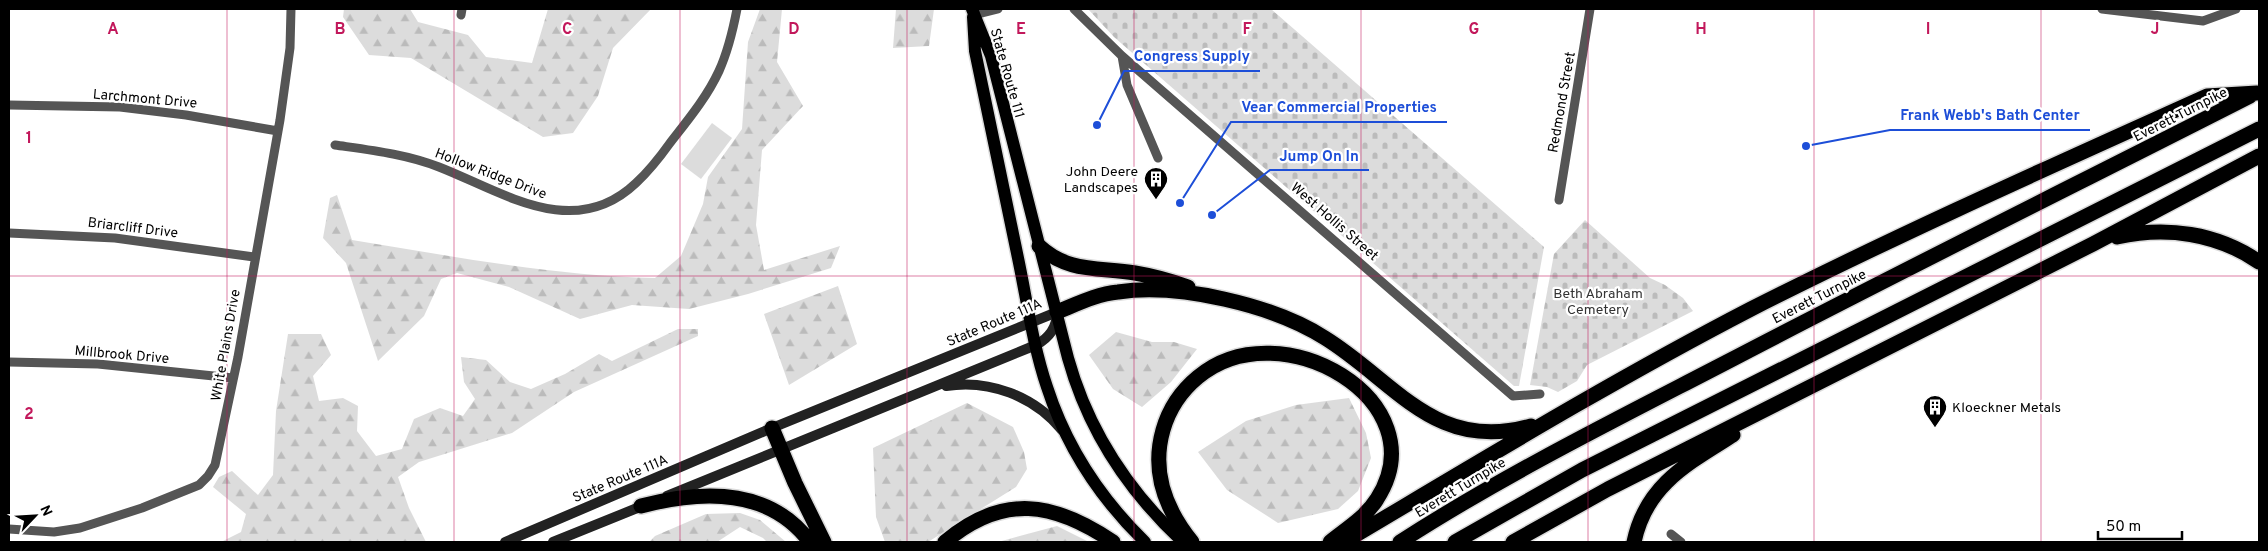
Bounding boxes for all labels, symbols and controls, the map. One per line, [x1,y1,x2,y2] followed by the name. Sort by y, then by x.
[107,20,119,40] text: A
[334,20,346,40] text: B
[562,20,572,40] text: C
[788,20,800,40] text: D
[1016,20,1026,40] text: E
[1242,20,1252,40] text: F
[1469,20,1479,40] text: G
[1695,20,1707,40] text: H
[1926,20,1930,40] text: I
[2151,20,2159,40] text: J
[986,26,1028,120] street label: State Route 111
[1124,41,1260,71] callout: Congress Supply
[1134,48,1251,67] text: Congress Supply
[1545,50,1580,154] street label: Redmond Street
[2131,84,2230,146] street label: Everett Turnpike
[92,86,198,113] street label: Larchmont Drive
[1231,92,1447,122] callout: Vear Commercial Properties
[1241,99,1437,118] text: Vear Commercial Properties
[1890,100,2090,130] callout: Frank Webb's Bath Center
[1900,107,2080,126] text: Frank Webb's Bath Center
[26,129,32,149] text: 1
[1270,140,1369,170] callout: Jump On In
[432,145,549,204] street label: Hollow Ridge Drive
[1279,148,1359,167] text: Jump On In
[1064,164,1138,197] place label: John Deere Landscapes
[1143,166,1169,200] building icon: John Deere Landscapes
[1287,179,1381,265] street label: West Hollis Street
[87,215,179,242] street label: Briarcliff Drive
[1770,266,1869,328] street label: Everett Turnpike
[1553,286,1643,319] park label: Beth Abraham Cemetery
[208,288,245,403] street label: White Plains Drive
[944,296,1045,351] street label: State Route 111A
[74,343,170,368] street label: Millbrook Drive
[1922,394,1948,428] building icon: Kloeckner Metals
[1952,400,2061,417] place label: Kloeckner Metals
[24,405,34,425] text: 2
[570,452,671,507] street label: State Route 111A
[1412,454,1509,522] street label: Everett Turnpike
[10,491,60,541] north arrow
[36,503,55,519] text: N
[2098,508,2182,540] scale bar
[2106,518,2141,537] text: 50 m

